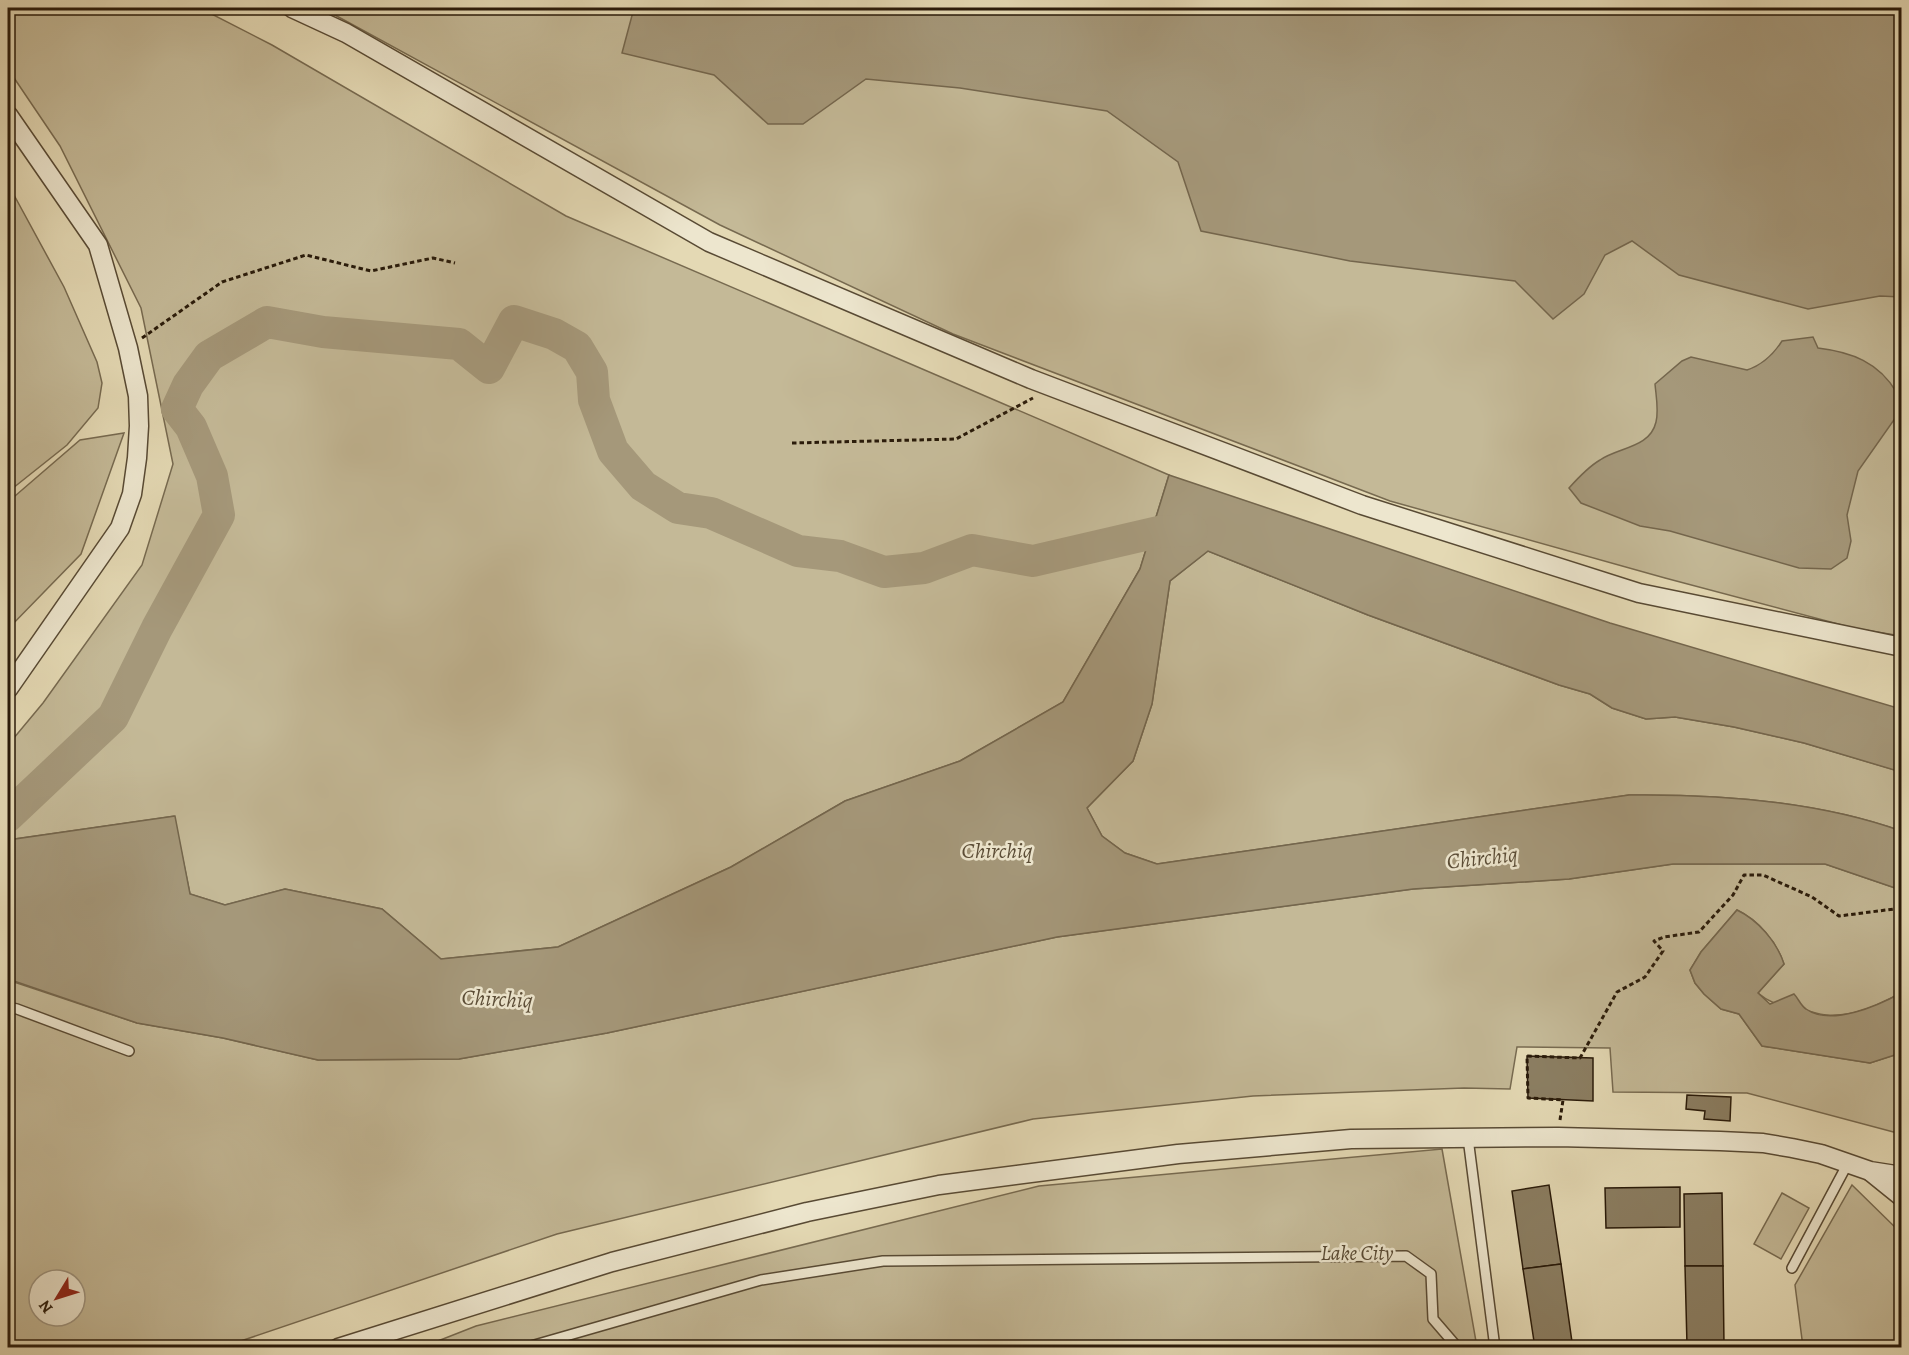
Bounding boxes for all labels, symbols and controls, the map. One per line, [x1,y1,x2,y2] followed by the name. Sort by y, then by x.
[961,836,1033,866] water label: Chirchiq
[1445,839,1519,877] water label: Chirchiq
[461,982,534,1016] water label: Chirchiq
[1321,1239,1393,1267] park label: Lake City
[27,1268,87,1328] north arrow
[33,1295,58,1318] text: N

